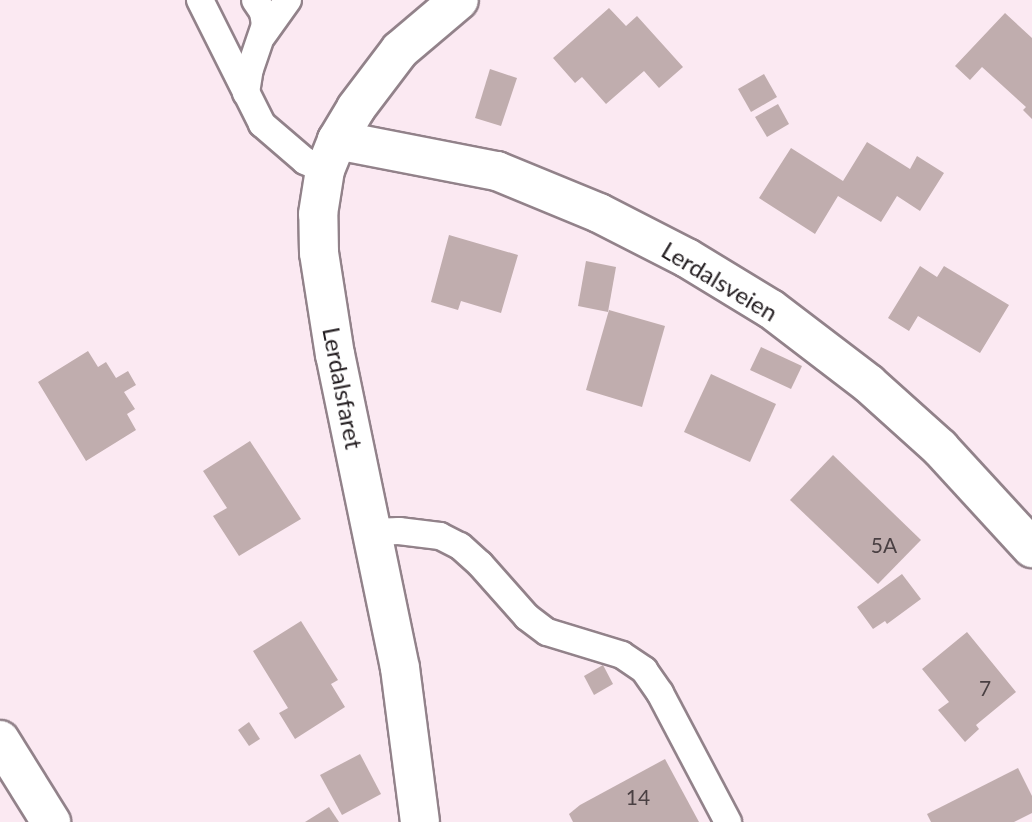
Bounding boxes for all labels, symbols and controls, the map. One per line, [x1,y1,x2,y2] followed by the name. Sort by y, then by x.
[657,235,783,327] street label: Lerdalsveien
[317,325,369,451] street label: Lerdalsfaret
[871,532,897,558] house number: 5A
[979,675,991,701] house number: 7
[626,784,650,810] house number: 14

